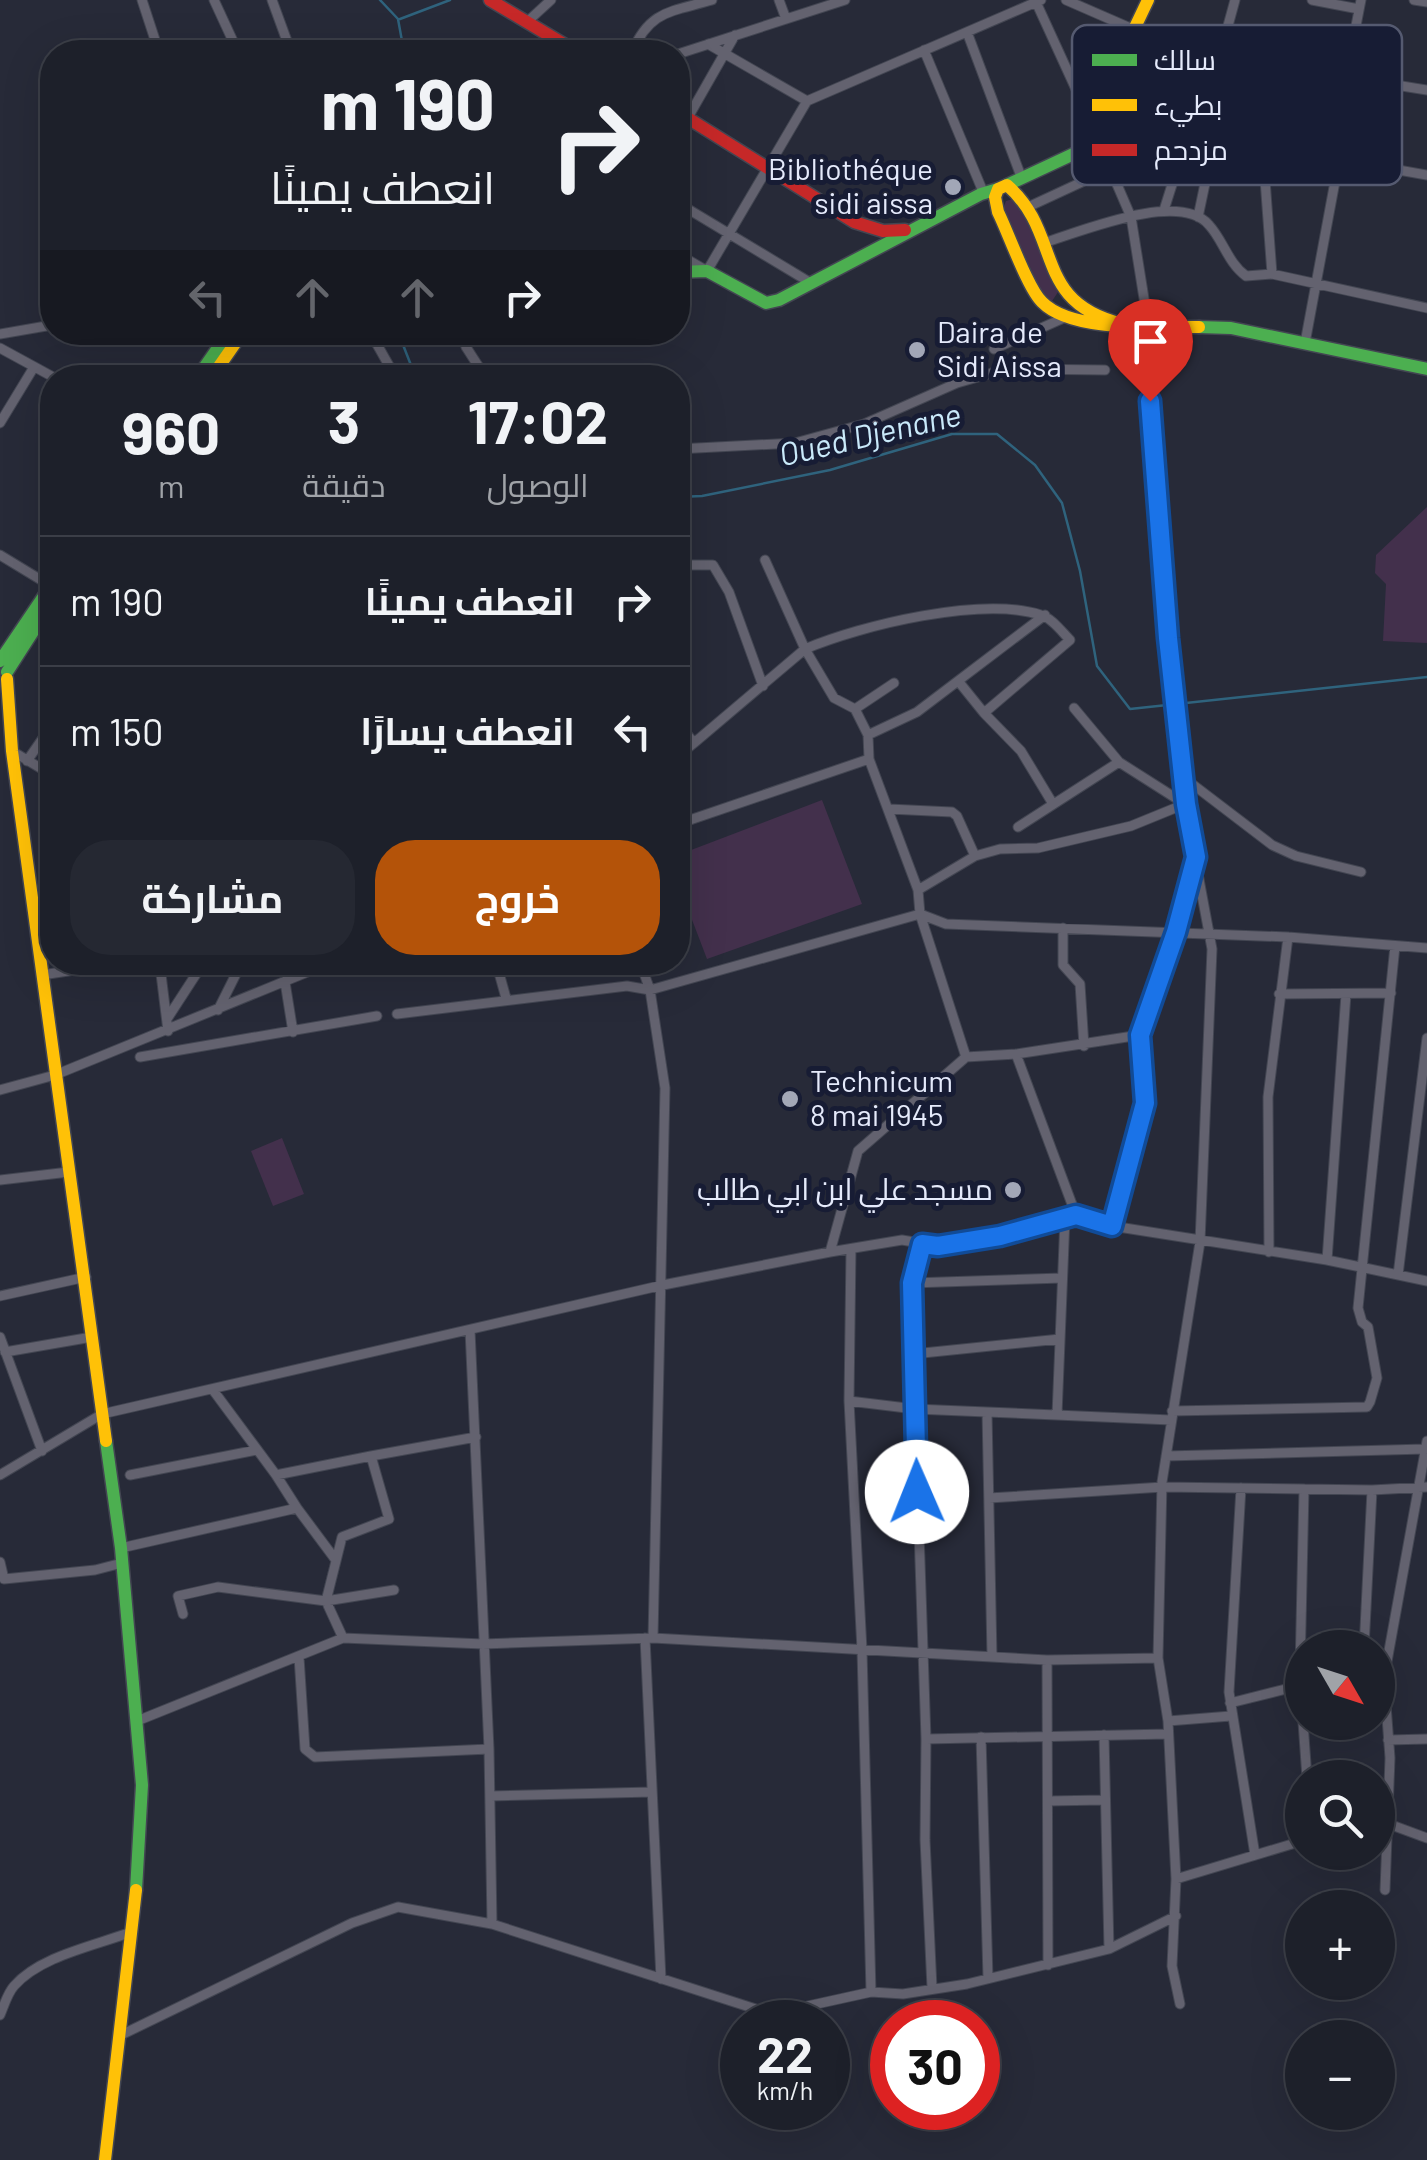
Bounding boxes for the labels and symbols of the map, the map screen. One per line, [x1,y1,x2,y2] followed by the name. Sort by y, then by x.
[1072,25,1402,185] legend
[1154,42,1216,76] text: سالك
[1154,87,1222,127] text: بطيء
[1154,132,1228,170] text: مزدحم
[768,150,933,220] place label: Bibliothéque sidi aissa
[942,176,964,198] marker: Bibliothéque sidi aissa
[1108,299,1193,402] pin
[937,313,1062,383] place label: Daira de Sidi Aissa
[906,339,928,361] marker: Daira de Sidi Aissa
[775,394,964,472] water label: Oued Djenane
[810,1062,953,1132] place label: Technicum 8 mai 1945
[779,1088,801,1110] marker: Technicum 8 mai 1945
[697,1170,993,1213] place label: مسجد علي ابن ابي طالب
[1002,1179,1024,1201] marker: مسجد علي ابن ابي طالب
[865,1440,969,1544] position arrow
[1285,1630,1395,1740] north arrow
[870,2000,1000,2130] speed limit sign: 30

